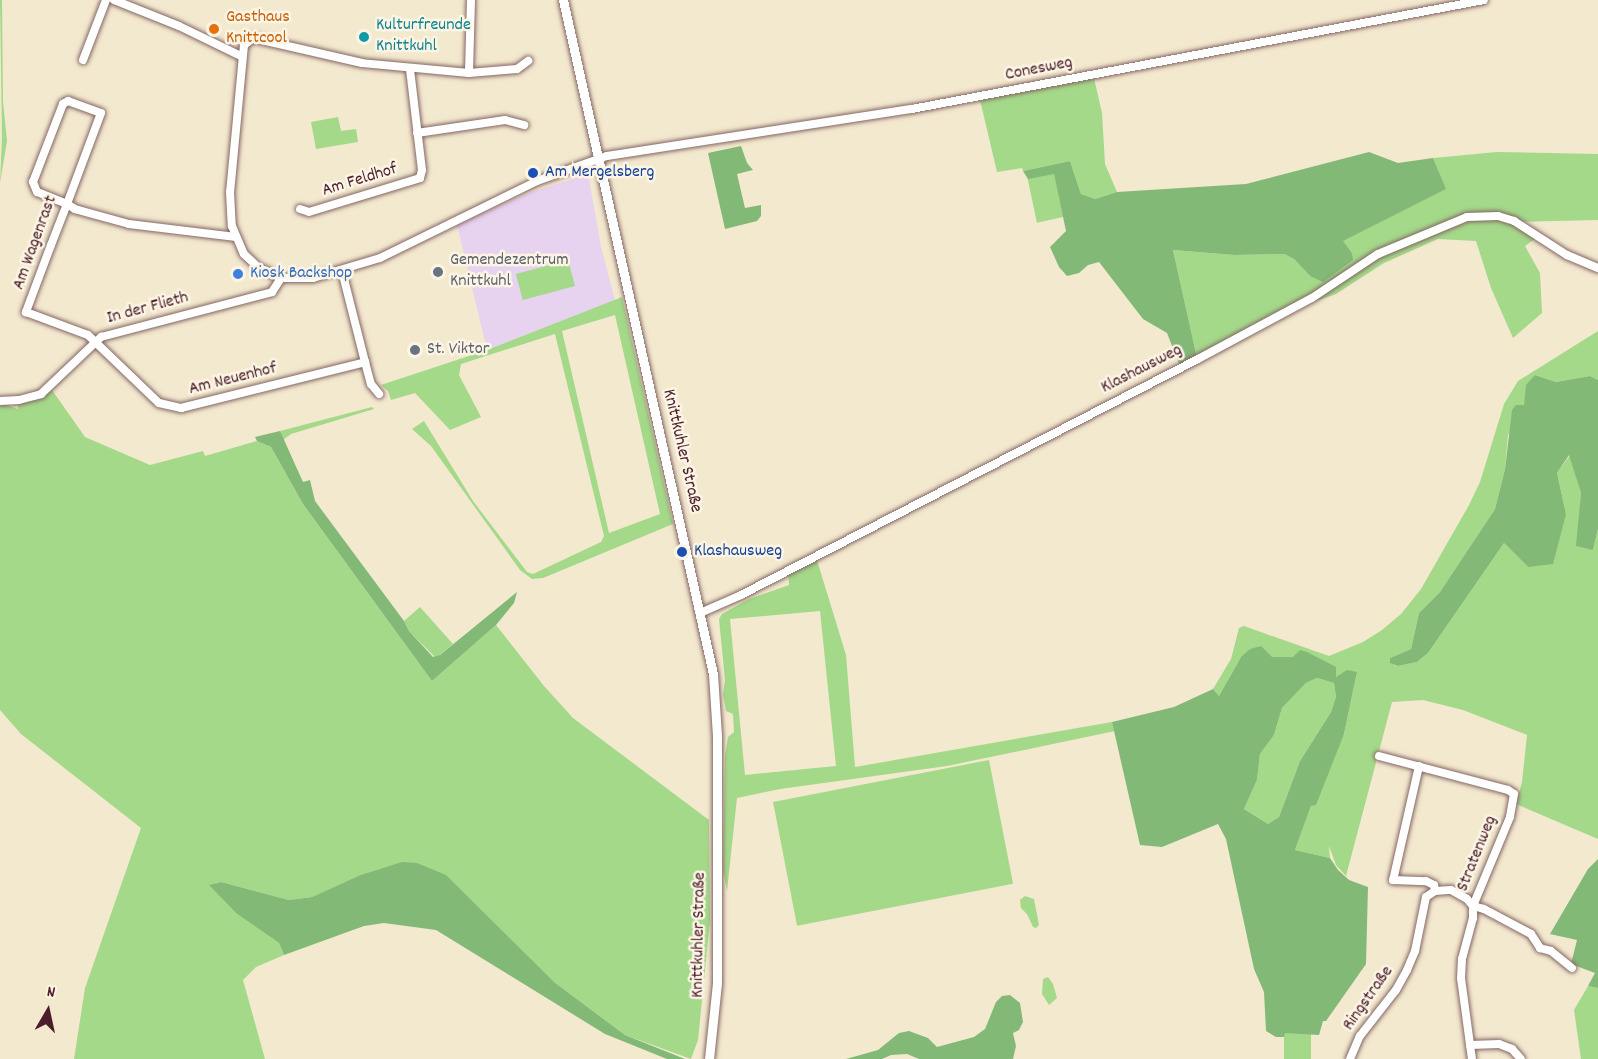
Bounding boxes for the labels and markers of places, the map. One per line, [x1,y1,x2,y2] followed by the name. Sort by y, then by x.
[226,8,290,50] place label: Gasthaus Knittcool
[376,16,471,58] place label: Kulturfreunde Knittkuhl
[207,22,221,36] marker: Gasthaus Knittcool
[357,30,371,44] marker: Kulturfreunde Knittkuhl
[545,162,654,184] place label: Am Mergelsberg
[526,166,540,180] marker: Am Mergelsberg
[450,251,568,294] place label: Gemendezentrum Knittkuhl
[250,263,352,285] place label: Kiosk Backshop
[431,265,445,279] marker: Gemendezentrum Knittkuhl
[231,267,245,281] marker: Kiosk Backshop
[427,339,489,361] place label: St. Viktor
[408,343,422,357] marker: St. Viktor
[694,541,782,563] place label: Klashausweg
[675,545,689,559] marker: Klashausweg

